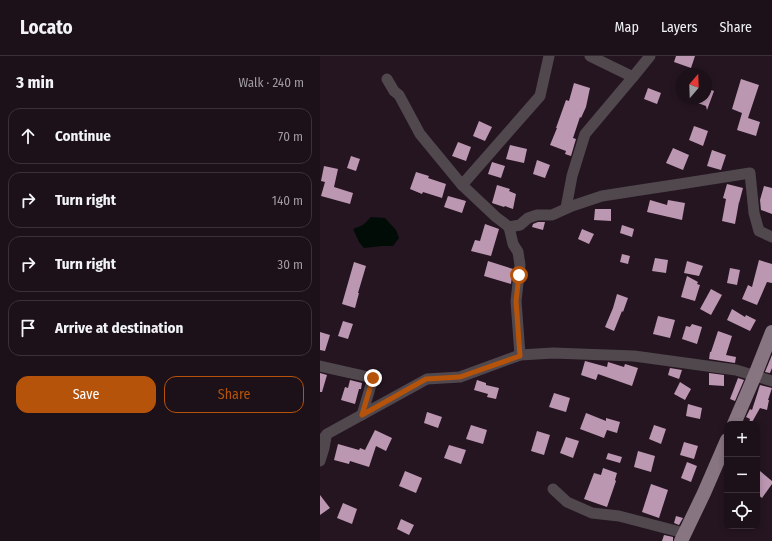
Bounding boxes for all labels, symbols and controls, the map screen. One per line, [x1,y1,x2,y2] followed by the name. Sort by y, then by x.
[20,16,73,39] text: Locato
[615,19,639,36] text: Map
[661,19,697,36] text: Layers
[719,19,752,36] text: Share
[676,68,712,104] north arrow
[16,72,54,93] text: 3 min
[238,75,304,90] text: Walk · 240 m
[17,125,39,147] icon: ahead
[55,127,111,145] text: Continue
[278,129,303,144] text: 70 m
[17,189,39,211] icon: right
[55,191,116,209] text: Turn right
[272,193,303,208] text: 140 m
[17,253,39,275] icon: right
[55,255,116,273] text: Turn right
[277,257,303,272] text: 30 m
[510,266,528,284] route start
[17,317,39,339] icon: arrive
[55,319,183,337] text: Arrive at destination
[364,369,382,387] route end
[16,376,156,413] button: Save
[164,376,304,413] button: Share
[724,421,760,529] map controls
[724,421,760,457] button: +
[724,457,760,493] button: −
[724,493,760,529] button: locate

